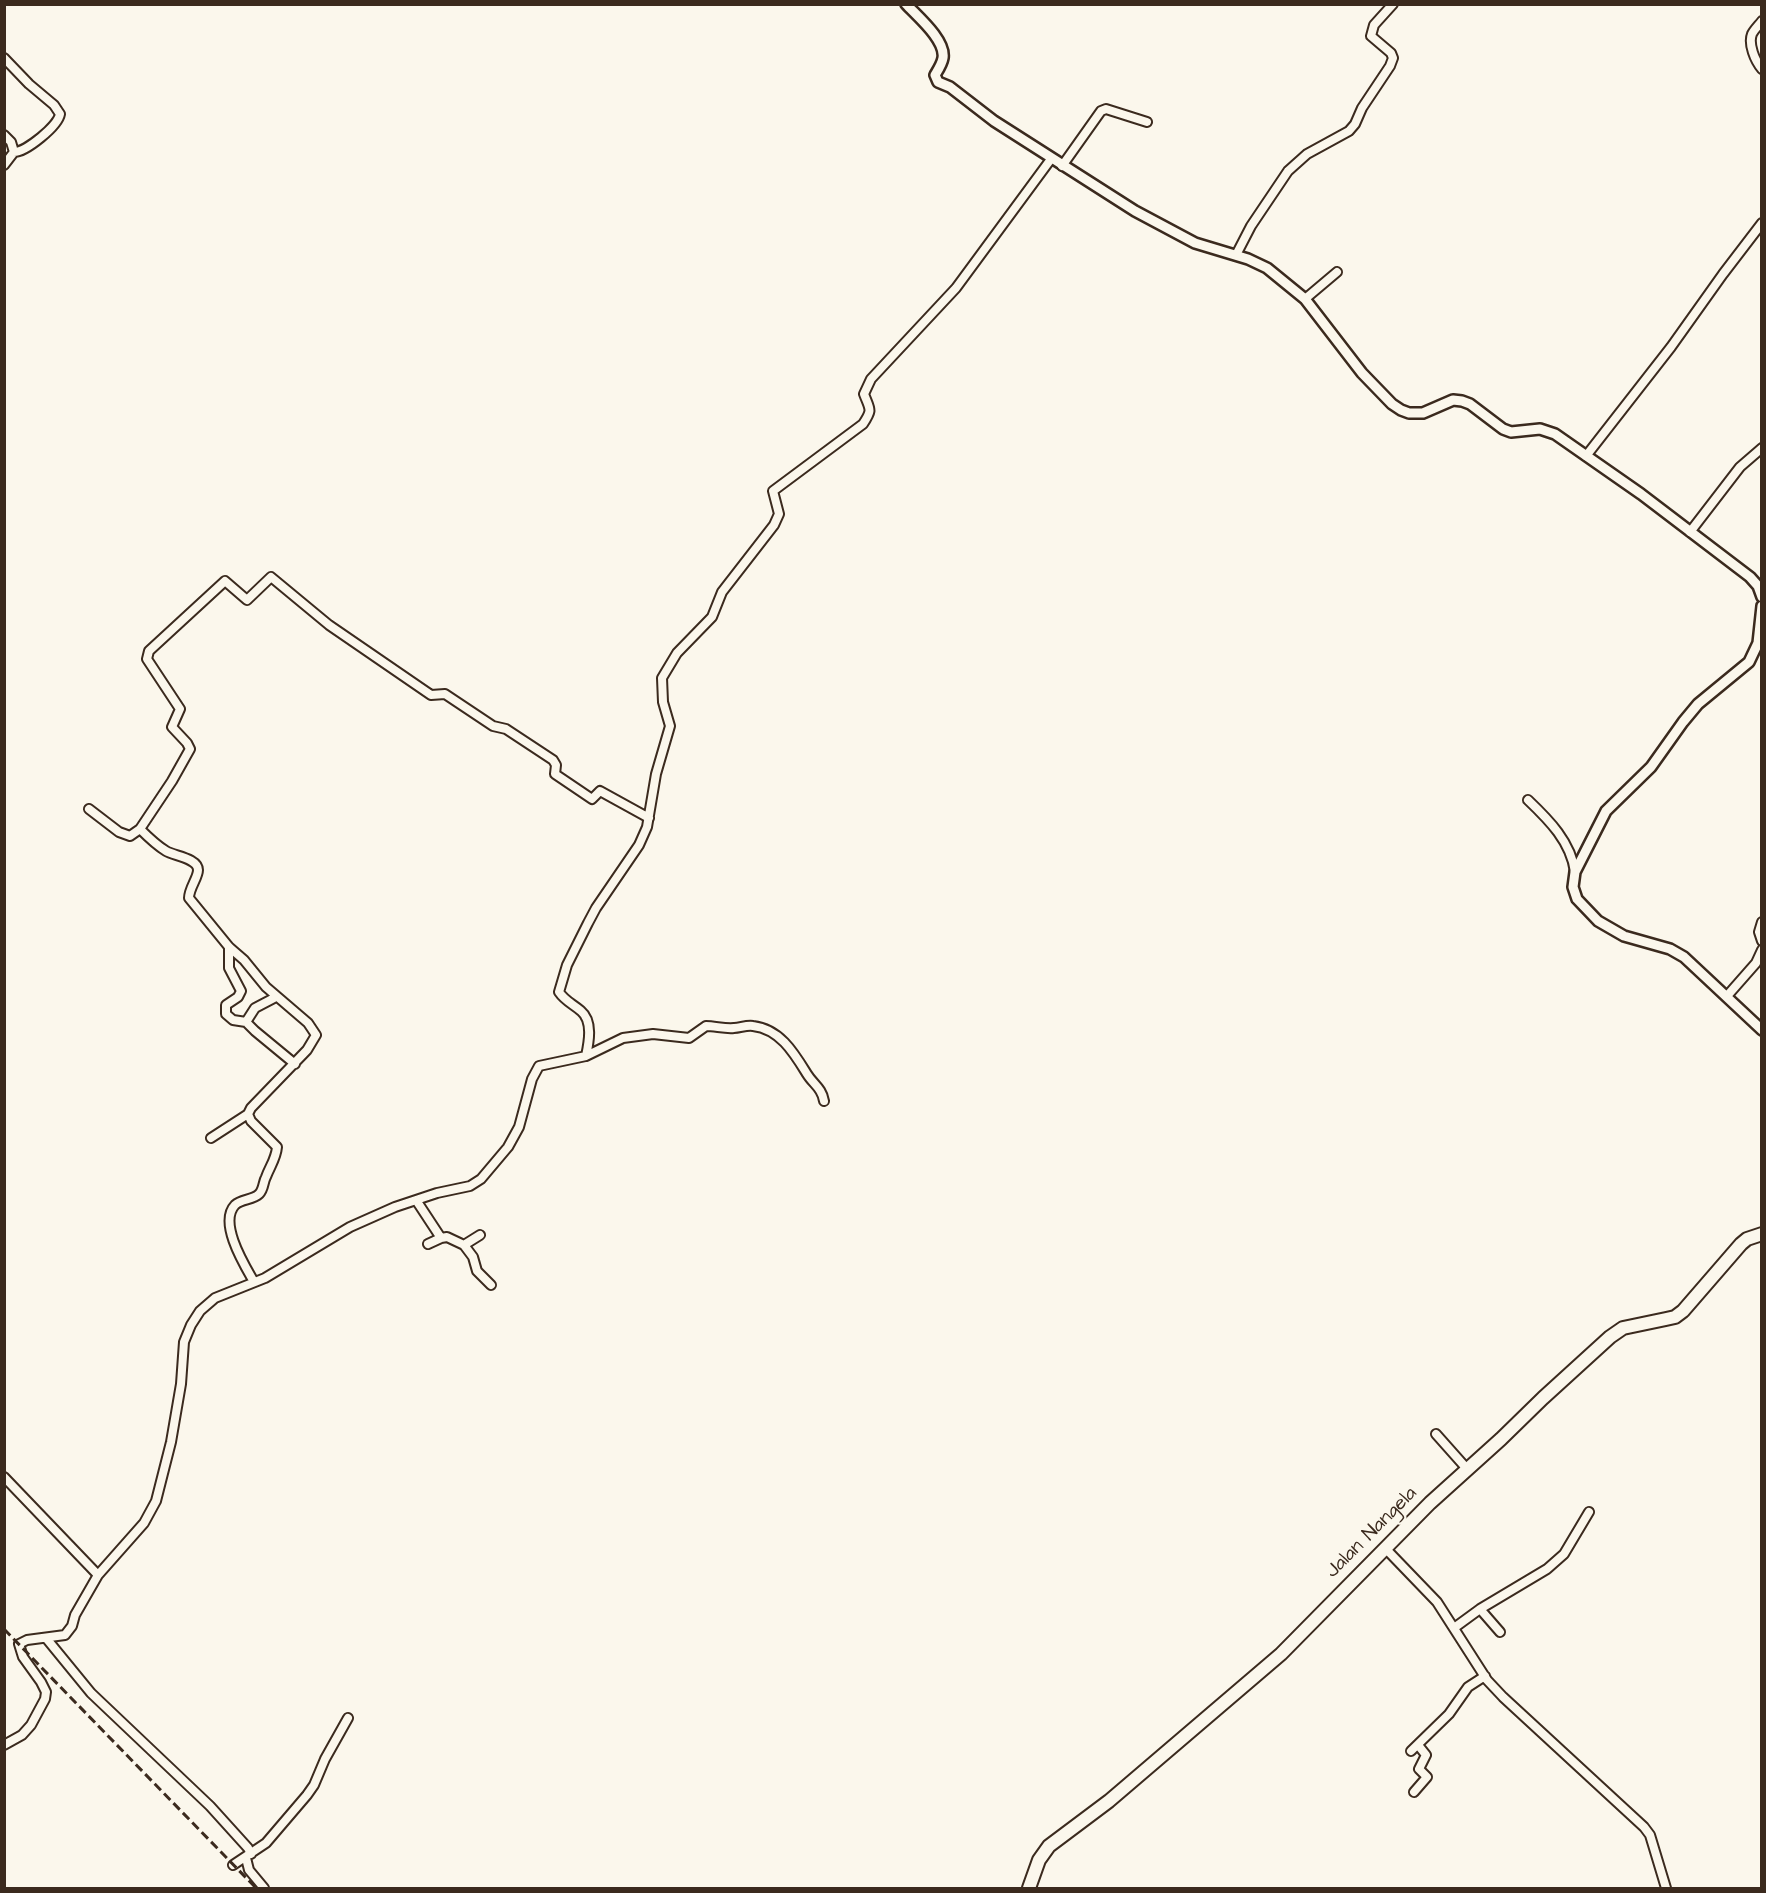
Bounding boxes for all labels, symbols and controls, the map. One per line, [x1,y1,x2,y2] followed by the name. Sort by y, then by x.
[1321,1482,1423,1584] street label: Jalan Nangela

